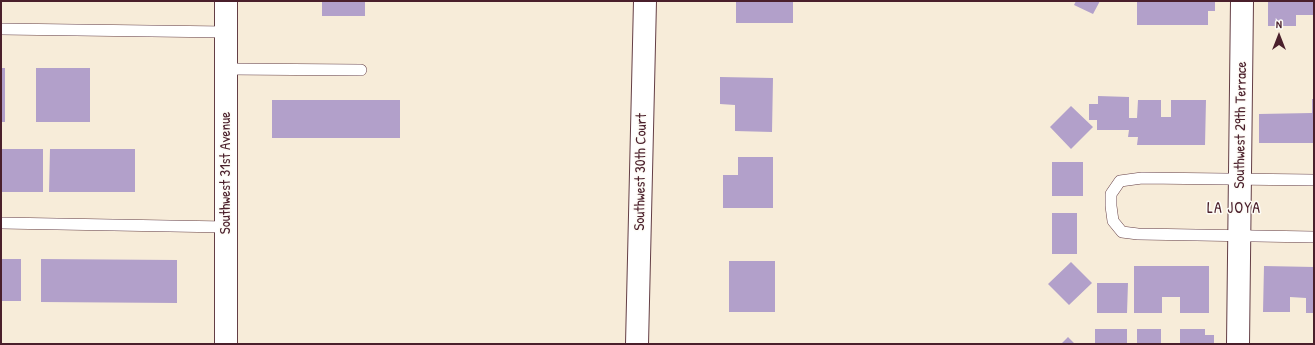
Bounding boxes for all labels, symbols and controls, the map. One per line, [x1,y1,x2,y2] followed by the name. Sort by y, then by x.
[1259,16,1299,56] north arrow
[1276,17,1282,31] text: N
[1231,61,1251,189] street label: Southwest 29th Terrace
[217,112,235,234] street label: Southwest 31st Avenue
[631,113,651,231] street label: Southwest 30th Court
[1207,199,1261,219] district label: LA JOYA

